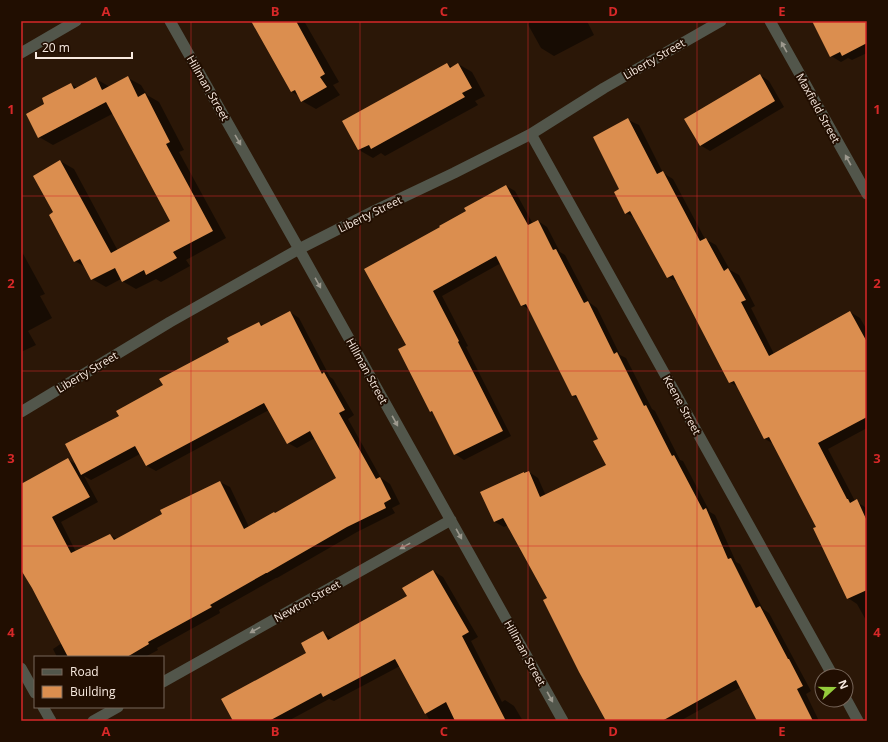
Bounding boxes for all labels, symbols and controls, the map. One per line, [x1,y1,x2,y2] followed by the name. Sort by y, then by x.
[102,2,111,20] text: A
[271,2,280,20] text: B
[440,2,448,20] text: C
[608,2,618,20] text: D
[778,2,786,20] text: E
[36,34,132,60] scale bar
[620,35,687,82] street label: Liberty Street
[42,39,70,56] text: 20 m
[781,41,788,53] one-way arrow
[184,52,233,123] street label: Hillman Street
[793,70,844,145] street label: Maxfield Street
[7,100,15,118] text: 1
[873,100,881,118] text: 1
[234,134,241,146] one-way arrow
[844,154,851,166] one-way arrow
[336,192,404,235] street label: Liberty Street
[7,274,15,292] text: 2
[873,274,881,292] text: 2
[315,277,322,289] one-way arrow
[343,335,392,406] street label: Hillman Street
[53,347,120,396] street label: Liberty Street
[660,372,705,437] street label: Keene Street
[392,415,399,427] one-way arrow
[7,449,15,467] text: 3
[873,449,881,467] text: 3
[456,528,462,540] one-way arrow
[399,542,410,549] one-way arrow
[271,576,343,625] street label: Newton Street
[501,617,550,688] street label: Hillman Street
[7,623,15,641] text: 4
[873,623,881,641] text: 4
[249,627,261,633] one-way arrow
[34,656,164,708] legend
[70,663,99,680] text: Road
[814,668,854,708] north arrow
[835,677,852,691] text: N
[70,683,116,700] text: Building
[546,691,553,703] one-way arrow
[102,722,111,740] text: A
[271,722,280,740] text: B
[440,722,448,740] text: C
[608,722,618,740] text: D
[778,722,786,740] text: E

